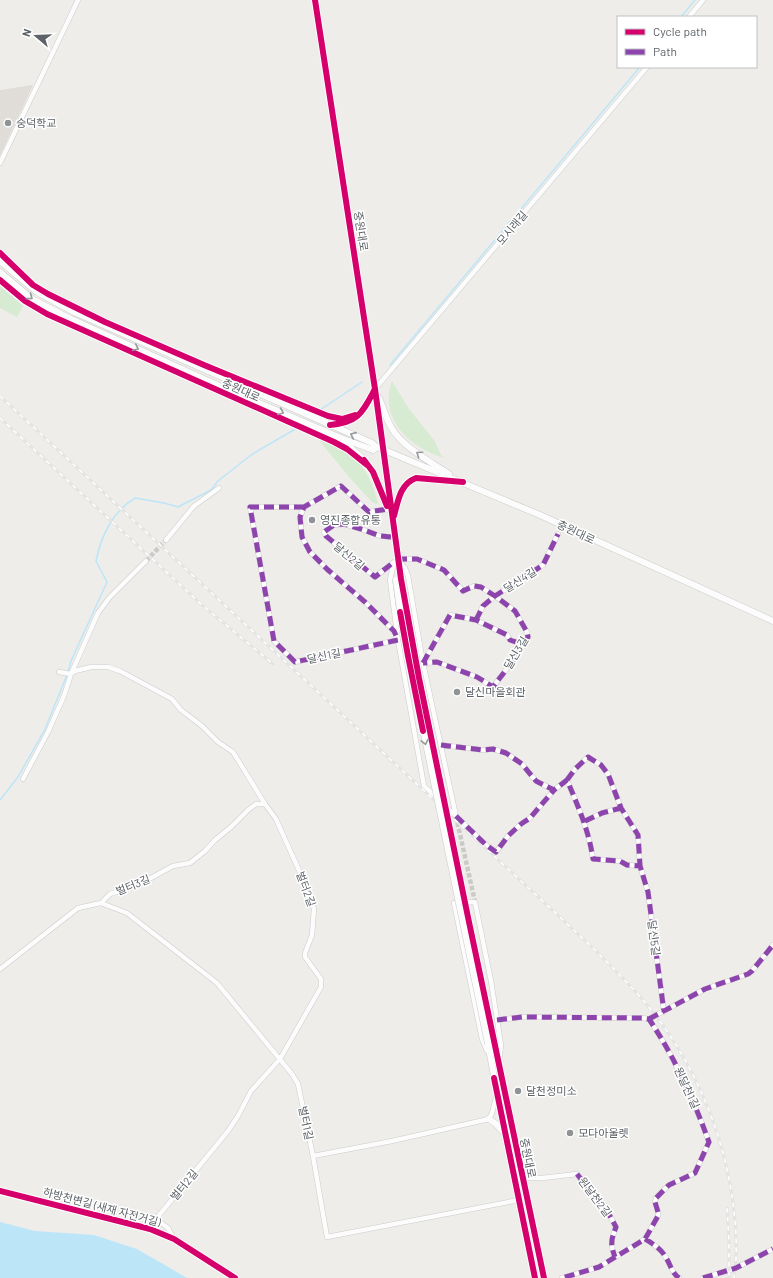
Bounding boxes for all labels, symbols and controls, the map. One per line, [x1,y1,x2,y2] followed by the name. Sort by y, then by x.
[16,16,56,56] north arrow
[617,16,757,68] legend
[653,24,707,38] text: Cycle path
[19,27,33,38] text: N
[653,44,677,58] text: Path
[16,116,56,129] place label: 숭덕학교
[3,118,13,128] marker: 숭덕학교
[494,208,530,247] street label: 모시래길
[352,210,371,252] street label: 중원대로
[26,292,33,299] one-way arrow
[132,343,140,351] one-way arrow
[220,375,262,404] street label: 충원대로
[276,407,284,415] one-way arrow
[350,432,357,440] one-way arrow
[416,451,423,459] one-way arrow
[320,513,381,526] place label: 영진종합유통
[307,515,317,525] marker: 영진종합유통
[555,517,597,546] street label: 충원대로
[331,539,367,572] street label: 달신2길
[501,564,539,595] street label: 달신4길
[501,634,530,672] street label: 달신3길
[306,646,342,665] street label: 달신1길
[465,685,526,698] place label: 달신마을회관
[452,687,462,697] marker: 달신마을회관
[421,739,429,745] one-way arrow
[294,870,319,908] street label: 벌터2길
[114,872,152,897] street label: 벌터3길
[646,919,663,957] street label: 달신5길
[672,1065,703,1111] street label: 원달천1길
[526,1084,577,1097] place label: 달천정미소
[513,1086,523,1096] marker: 달천정미소
[297,1105,316,1141] street label: 벌터1길
[578,1126,629,1139] place label: 모다아울렛
[565,1128,575,1138] marker: 모다아울렛
[518,1137,539,1179] street label: 중원대로
[167,1167,200,1203] street label: 벌터2길
[576,1174,615,1219] street label: 원달천2길
[42,1185,163,1229] street label: 하방천변길 (새재 자전거길)

